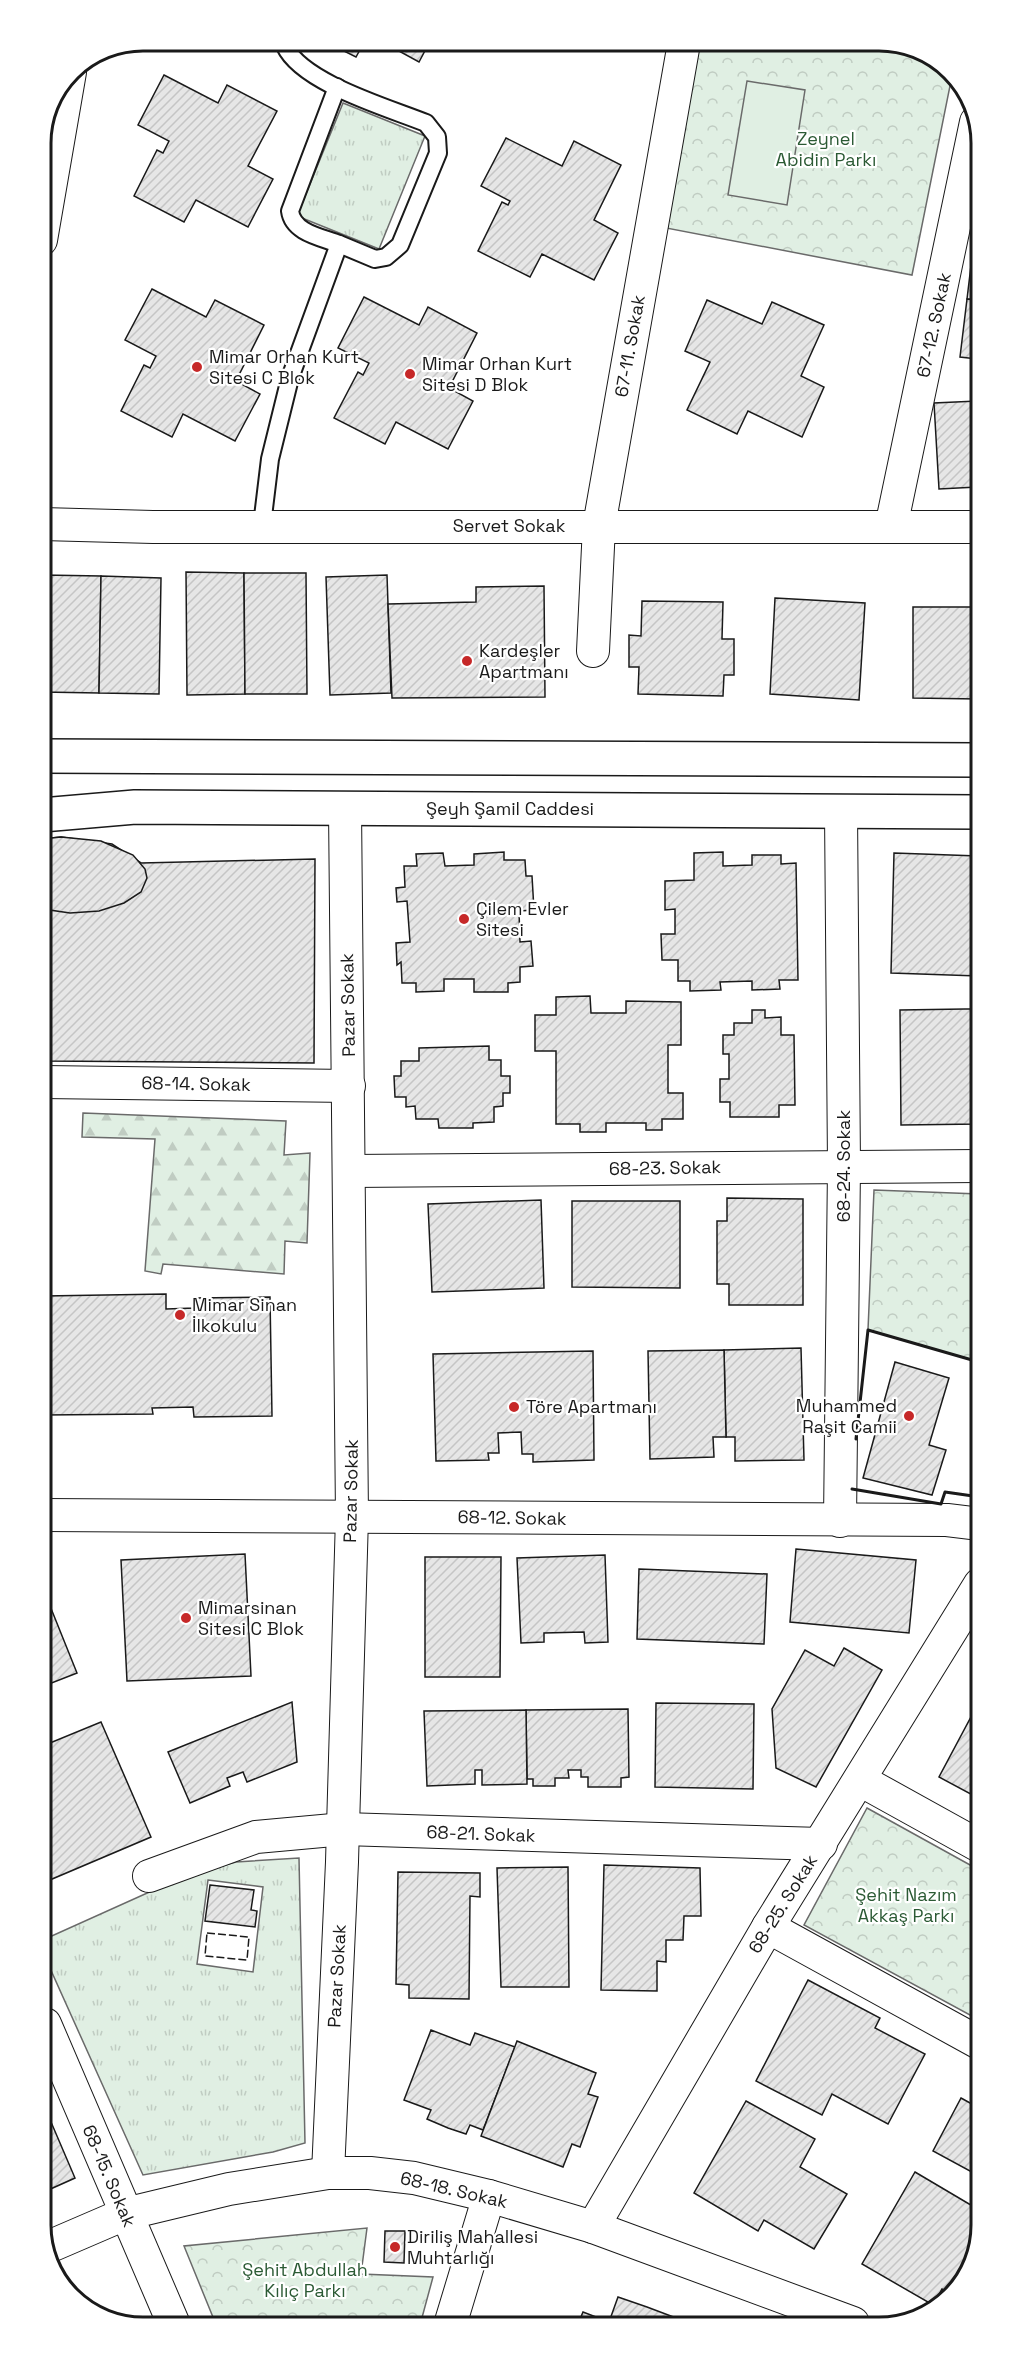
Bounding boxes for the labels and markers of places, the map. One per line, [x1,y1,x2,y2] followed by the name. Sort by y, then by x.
[209,345,359,389] place label: Mimar Orhan Kurt Sitesi C Blok
[422,352,572,396] place label: Mimar Orhan Kurt Sitesi D Blok
[190,360,204,374] marker: Mimar Orhan Kurt Sitesi C Blok
[403,367,417,381] marker: Mimar Orhan Kurt Sitesi D Blok
[479,639,569,683] place label: Kardeşler Apartmanı
[460,654,474,668] marker: Kardeşler Apartmanı
[476,897,569,941] place label: Çilem Evler Sitesi
[457,912,471,926] marker: Çilem Evler Sitesi
[192,1293,297,1337] place label: Mimar Sinan İlkokulu
[173,1308,187,1322] marker: Mimar Sinan İlkokulu
[796,1394,897,1438] place label: Muhammed Raşit Camii
[526,1395,657,1418] place label: Töre Apartmanı
[507,1400,521,1414] marker: Töre Apartmanı
[902,1409,916,1423] marker: Muhammed Raşit Camii
[198,1596,304,1640] place label: Mimarsinan Sitesi C Blok
[179,1611,193,1625] marker: Mimarsinan Sitesi C Blok
[407,2225,538,2269] place label: Diriliş Mahallesi Muhtarlığı
[388,2240,402,2254] marker: Diriliş Mahallesi Muhtarlığı

